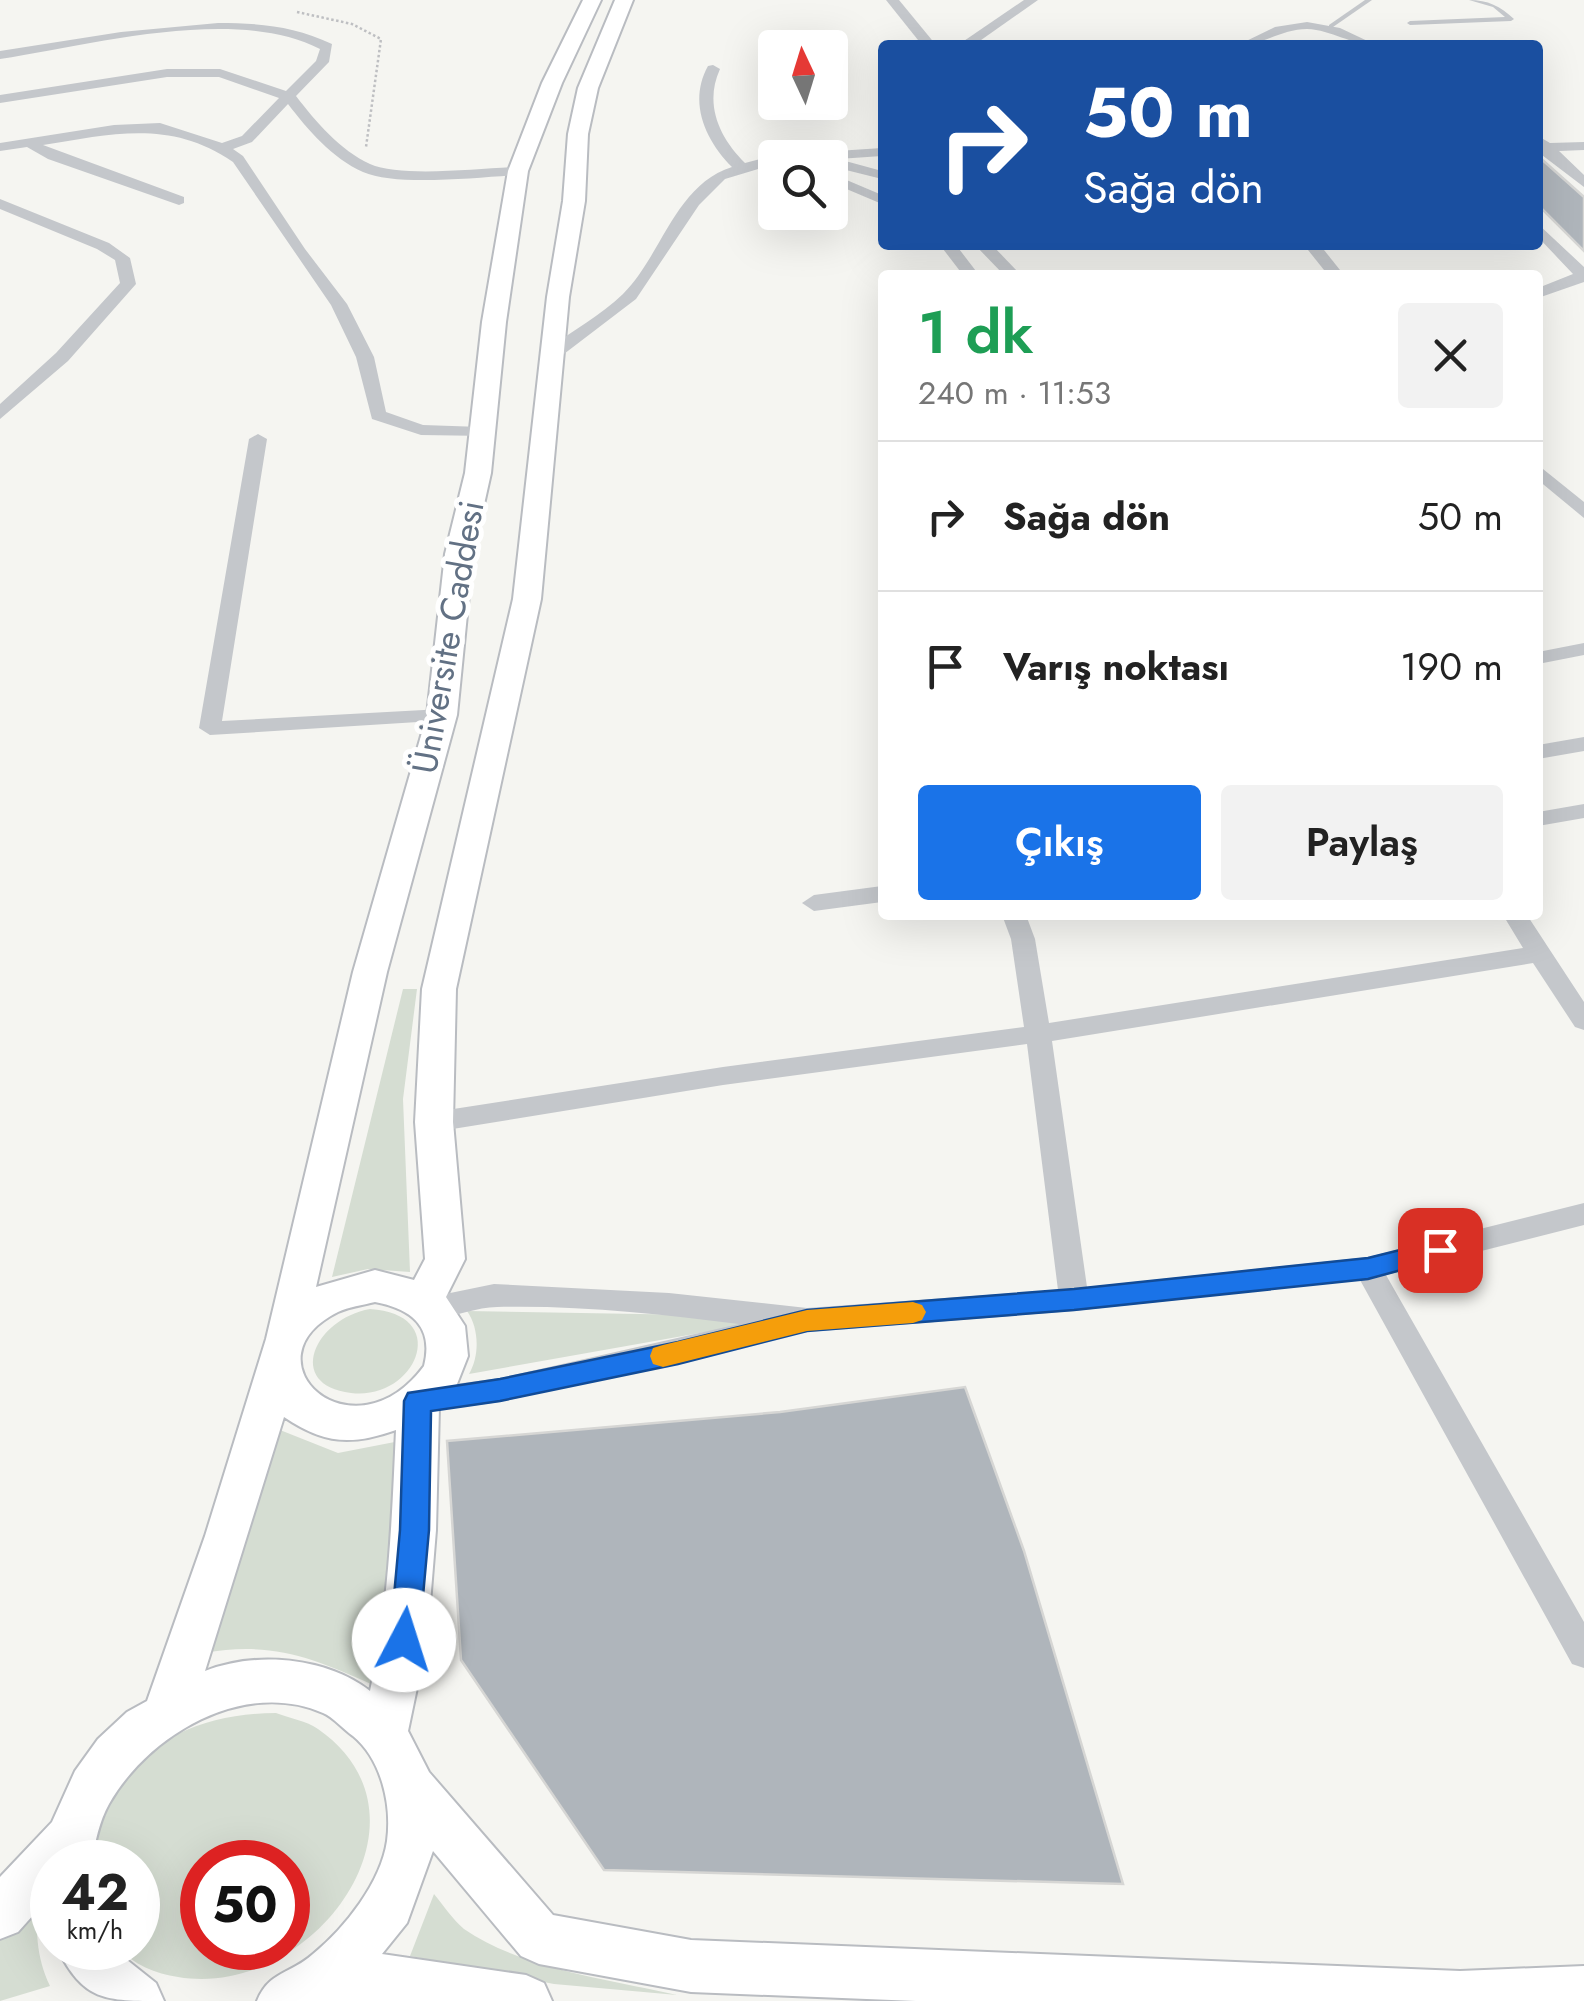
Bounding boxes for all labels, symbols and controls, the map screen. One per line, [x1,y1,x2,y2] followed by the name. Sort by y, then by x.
[758,30,848,120] north arrow
[758,30,848,230] map controls
[1083,62,1253,163] text: 50 m
[918,80,1048,210] icon: right
[758,140,848,230] button: search
[1083,155,1264,220] text: Sağa dön
[918,289,1034,376] text: 1 dk
[1398,303,1503,408] button: close
[918,370,1111,416] text: 240 m · 11:53
[918,489,973,544] icon: right
[1003,489,1170,544] text: Sağa dön
[1418,489,1503,544] text: 50 m
[399,497,497,777] street label: Üniversite Caddesi
[918,639,973,694] icon: arrive
[1003,639,1229,694] text: Varış noktası
[1400,639,1503,694] text: 190 m
[918,785,1201,900] button: Çıkış
[1221,785,1503,900] button: Paylaş
[1398,1208,1483,1293] pin
[1413,1223,1468,1278] icon: arrive
[352,1588,456,1692] position arrow
[180,1840,310,1970] speed limit sign: 50
[61,1856,129,1929] text: 42
[67,1912,123,1948] text: km/h

